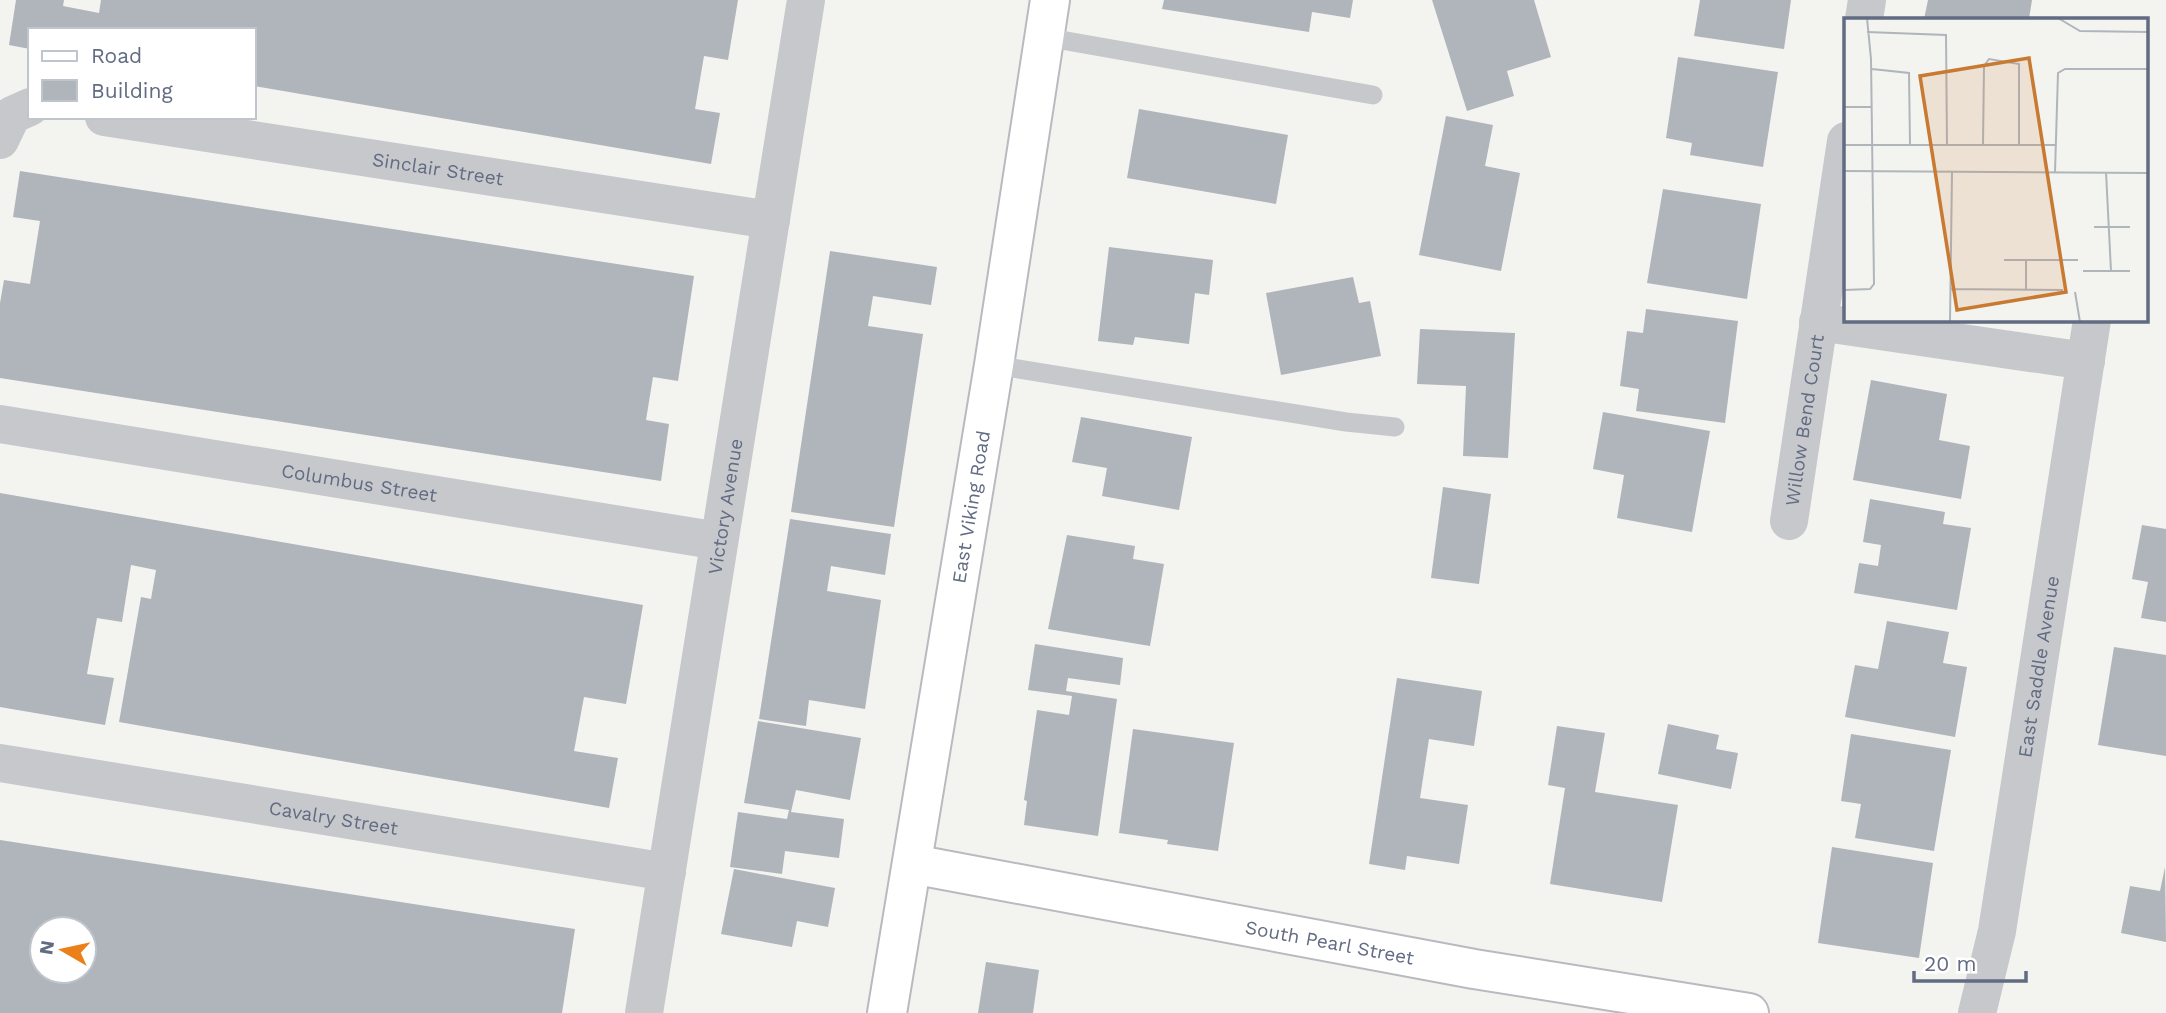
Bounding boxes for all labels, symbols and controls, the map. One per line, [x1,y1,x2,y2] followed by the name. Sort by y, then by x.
[1844,18,2148,322] inset map
[28,28,256,119] legend
[91,43,142,68] text: Road
[91,78,173,103] text: Building
[371,147,505,190] street label: Sinclair Street
[1780,333,1828,507] street label: Willow Bend Court
[947,429,995,585] street label: East Viking Road
[703,437,747,576] street label: Victory Avenue
[280,458,439,506] street label: Columbus Street
[2013,574,2064,759] street label: East Saddle Avenue
[267,796,400,839] street label: Cavalry Street
[28,915,98,985] north arrow
[1243,915,1416,969] street label: South Pearl Street
[34,939,59,956] text: N
[1914,940,2026,984] scale bar
[1924,951,1976,976] text: 20 m

